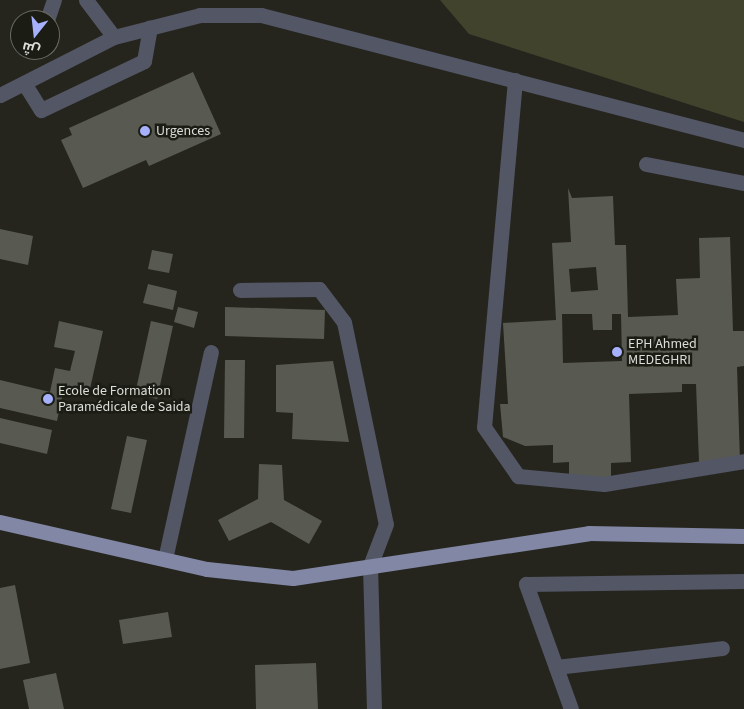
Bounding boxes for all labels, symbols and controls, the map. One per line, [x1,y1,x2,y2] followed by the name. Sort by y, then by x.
[10,10,60,60] north arrow
[20,36,43,61] text: ش
[156,123,210,139] place label: Urgences
[138,124,152,138] marker: Urgences
[628,336,697,368] place label: EPH Ahmed MEDEGHRI
[610,345,624,359] marker: EPH Ahmed MEDEGHRI
[58,383,191,416] place label: Ecole de Formation Paramédicale de Saida
[42,393,54,405] marker: Ecole de Formation Paramédicale de Saida

